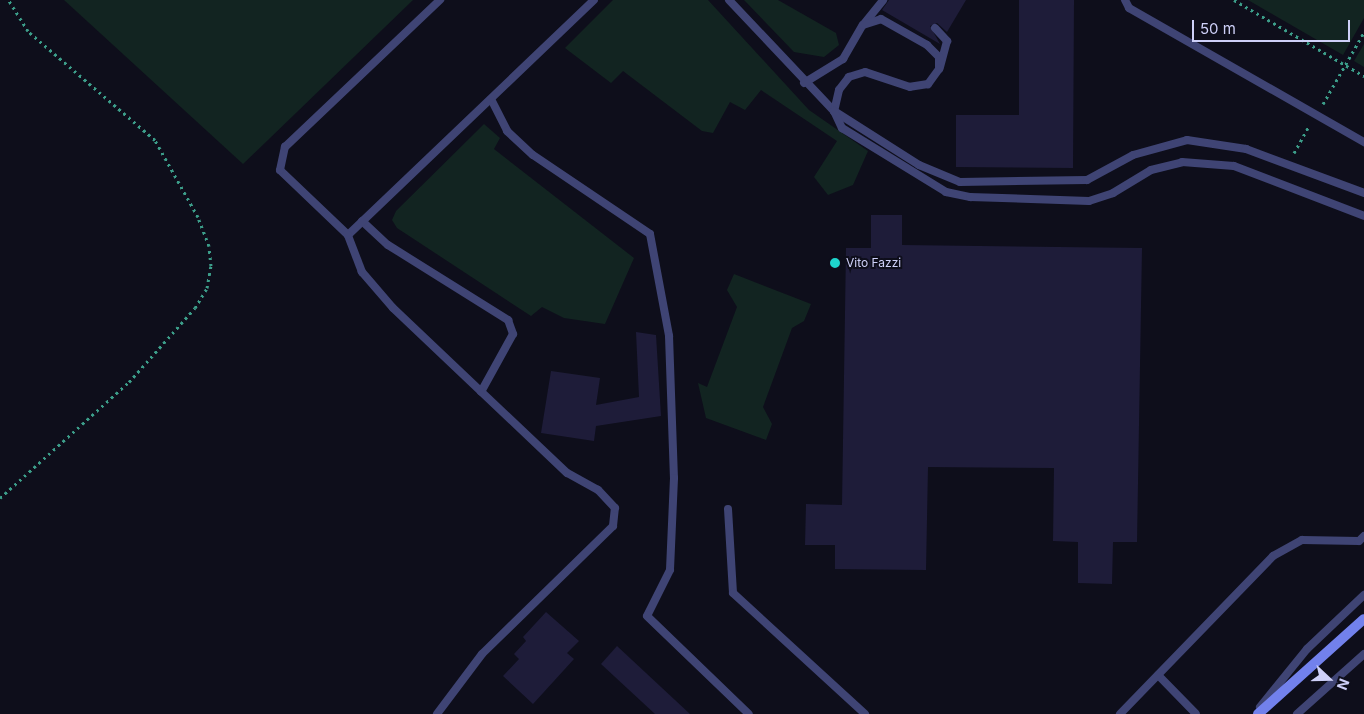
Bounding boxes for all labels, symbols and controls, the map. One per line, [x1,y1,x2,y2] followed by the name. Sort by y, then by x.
[1194,10,1352,42] scale bar
[1200,19,1236,38] text: 50 m
[828,256,842,270] marker: Vito Fazzi
[846,256,901,270] place label: Vito Fazzi
[1304,654,1354,704] north arrow
[1334,677,1353,693] text: N

